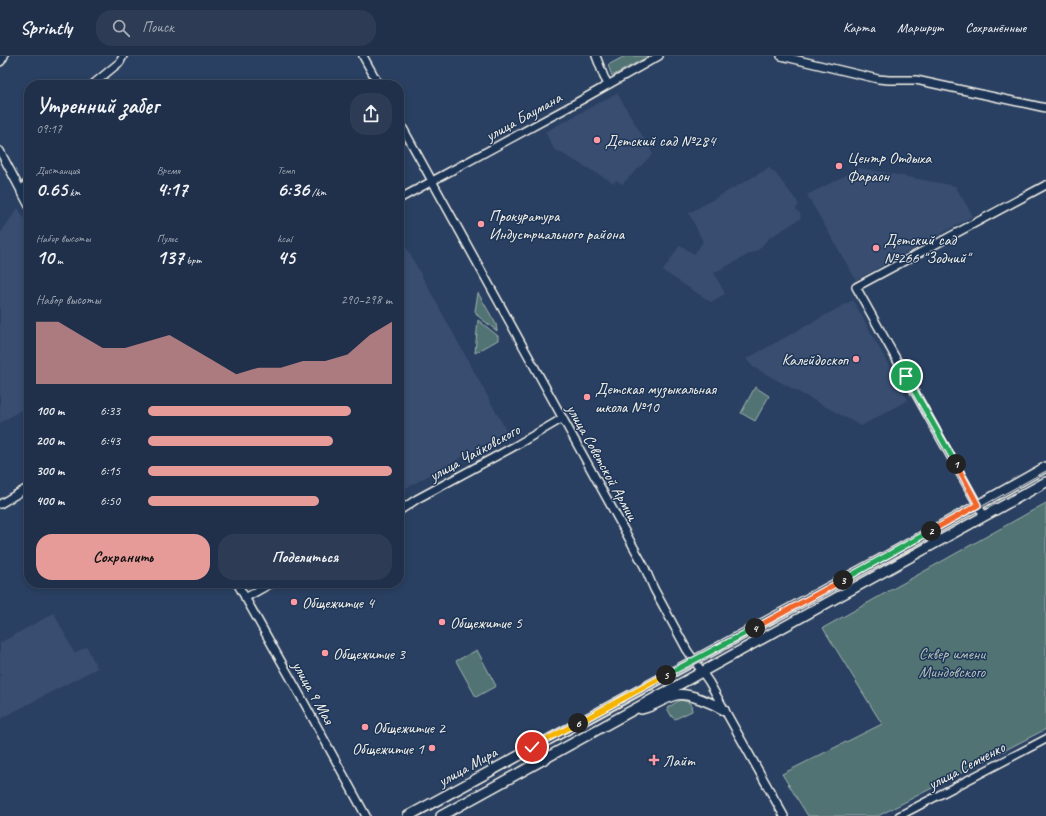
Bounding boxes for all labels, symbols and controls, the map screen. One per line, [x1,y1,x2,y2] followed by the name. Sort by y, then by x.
[96,10,376,46] search box
[20,16,72,40] text: Sprintly
[110,17,132,39] icon: search
[142,18,174,37] text: Поиск
[843,19,875,36] text: Карта
[897,19,943,36] text: Маршрут
[965,19,1026,36] text: Сохранённые
[481,87,566,146] street label: улица Баумана
[36,92,159,120] text: Утренний забег
[350,93,392,135] button: share
[36,121,62,137] text: 09:17
[605,131,717,151] place label: Детский сад №284
[592,135,602,145] marker: Детский сад №284
[847,148,932,186] place label: Центр Отдыха Фараон
[834,161,844,171] marker: Центр Отдыха Фараон
[36,163,80,177] text: Дистанция
[157,163,180,177] text: Время
[277,163,295,177] text: Темп
[36,177,67,202] text: 0.65
[157,177,188,202] text: 4:17
[277,177,309,202] text: 6:36
[67,185,80,199] text: km
[309,185,326,199] text: /km
[489,206,626,244] place label: Прокуратура Индустриального района
[476,219,486,229] marker: Прокуратура Индустриального района
[884,230,973,268] place label: Детский сад №266 "Зодчий"
[36,231,91,245] text: Набор высоты
[157,231,178,245] text: Пульс
[277,231,292,245] text: kcal
[871,243,881,253] marker: Детский сад №266 "Зодчий"
[36,245,54,270] text: 10
[157,245,184,270] text: 137
[277,245,295,270] text: 45
[54,253,63,267] text: m
[184,253,201,267] text: bpm
[36,292,101,308] text: Набор высоты
[341,292,392,308] text: 290–298 m
[782,350,849,370] place label: Калейдоскоп
[851,354,861,364] marker: Калейдоскоп
[889,359,923,393] pin
[895,365,917,387] icon: arrive
[595,379,717,417] place label: Детская музыкальная школа №10
[582,392,592,402] marker: Детская музыкальная школа №10
[561,400,643,525] street label: улица Советской Армии
[36,403,64,419] text: 100 m
[100,403,120,419] text: 6:33
[425,419,524,486] street label: улица Чайковского
[36,433,64,449] text: 200 m
[100,433,120,449] text: 6:43
[946,454,966,474] pin: 1
[954,457,958,471] text: 1
[36,463,64,479] text: 300 m
[100,463,120,479] text: 6:15
[36,493,64,509] text: 400 m
[100,493,120,509] text: 6:50
[921,521,941,541] pin: 2
[929,524,933,538] text: 2
[36,534,210,580] button: Сохранить
[218,534,392,580] button: Поделиться
[833,570,853,590] pin: 3
[841,573,845,587] text: 3
[302,593,376,613] place label: Общежитие 4
[289,597,299,607] marker: Общежитие 4
[450,613,523,633] place label: Общежитие 5
[437,617,447,627] marker: Общежитие 5
[745,618,765,638] pin: 4
[753,621,757,635] text: 4
[333,644,407,664] place label: Общежитие 3
[919,644,987,682] park label: Сквер имени Миндовского
[320,648,330,658] marker: Общежитие 3
[287,657,339,728] street label: улица 9 Мая
[656,665,676,685] pin: 5
[664,668,668,682] text: 5
[568,713,588,733] pin: 6
[575,716,581,730] text: 6
[373,718,447,738] place label: Общежитие 2
[360,722,370,732] marker: Общежитие 2
[515,730,549,764] pin
[521,736,543,758] icon: check
[924,737,1010,795] street label: улица Семченко
[352,739,425,759] place label: Общежитие 1
[434,742,502,792] street label: улица Мира
[427,743,437,753] marker: Общежитие 1
[663,751,696,771] place label: Лайт
[648,754,660,766] marker: Лайт

